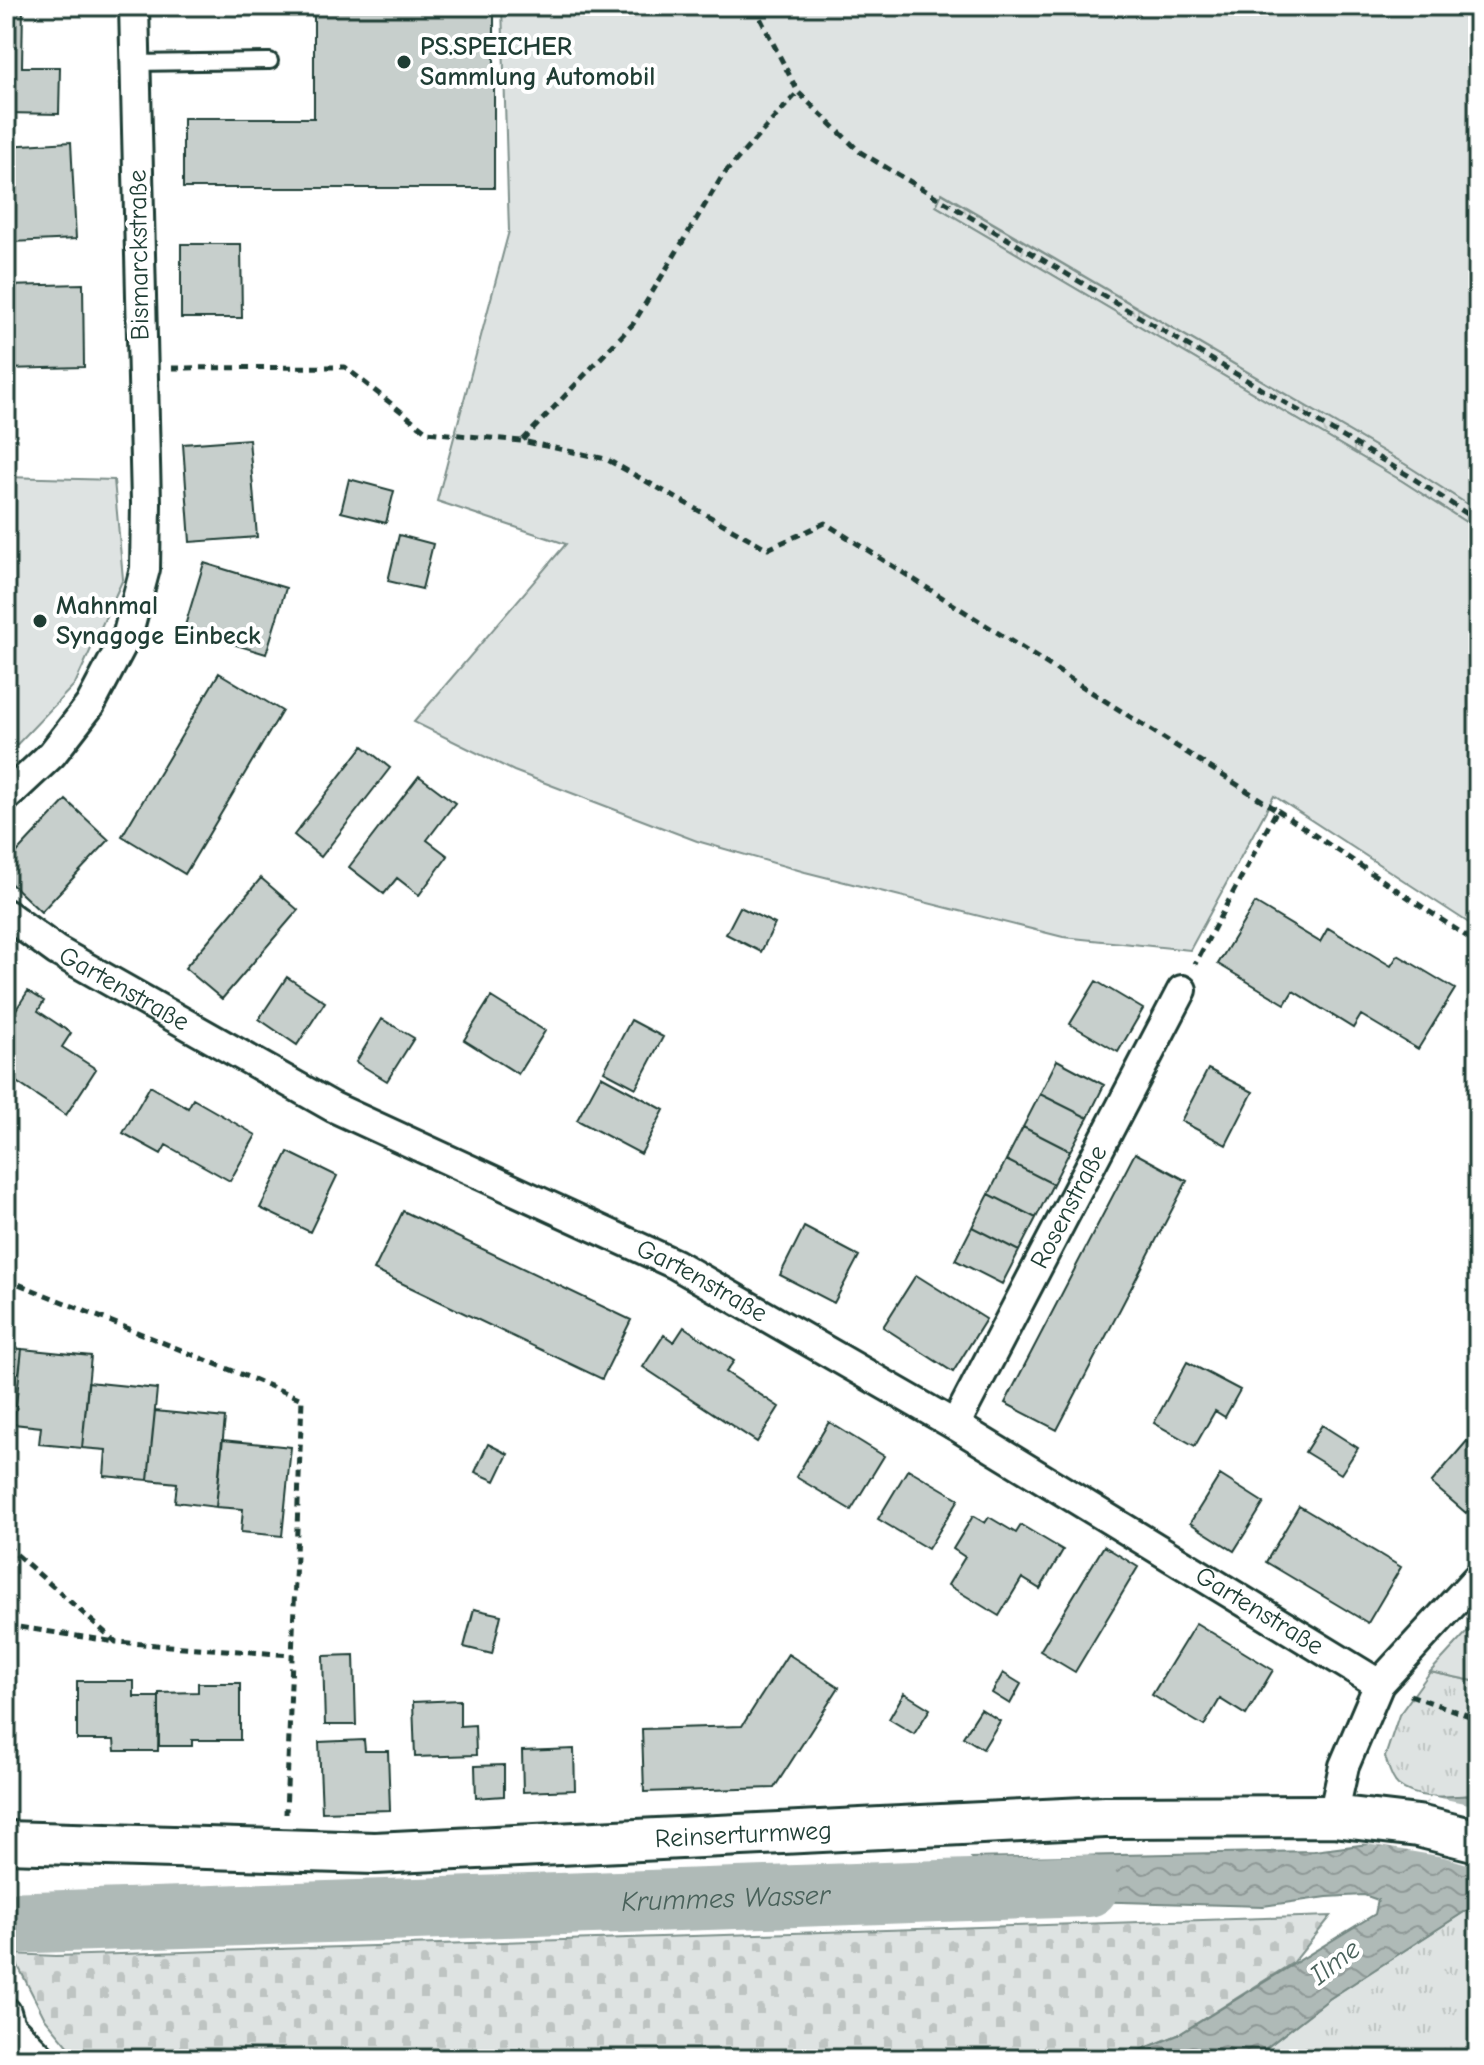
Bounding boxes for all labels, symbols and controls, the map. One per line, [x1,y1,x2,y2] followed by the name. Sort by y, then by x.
[420,32,655,92] place label: PS.SPEICHER Sammlung Automobil
[395,53,413,71] marker: PS.SPEICHER Sammlung Automobil
[123,169,155,341] street label: Bismarckstraße
[56,591,261,651] place label: Mahnmal Synagoge Einbeck
[31,612,49,630] marker: Mahnmal Synagoge Einbeck
[54,940,194,1038] street label: Gartenstraße
[1024,1140,1113,1274] street label: Rosenstraße
[632,1233,773,1329] street label: Gartenstraße
[1190,1560,1329,1661] street label: Gartenstraße
[654,1815,833,1854] street label: Reinserturmweg
[621,1879,832,1918] water label: Krummes Wasser
[1303,1933,1366,1992] water label: Ilme

